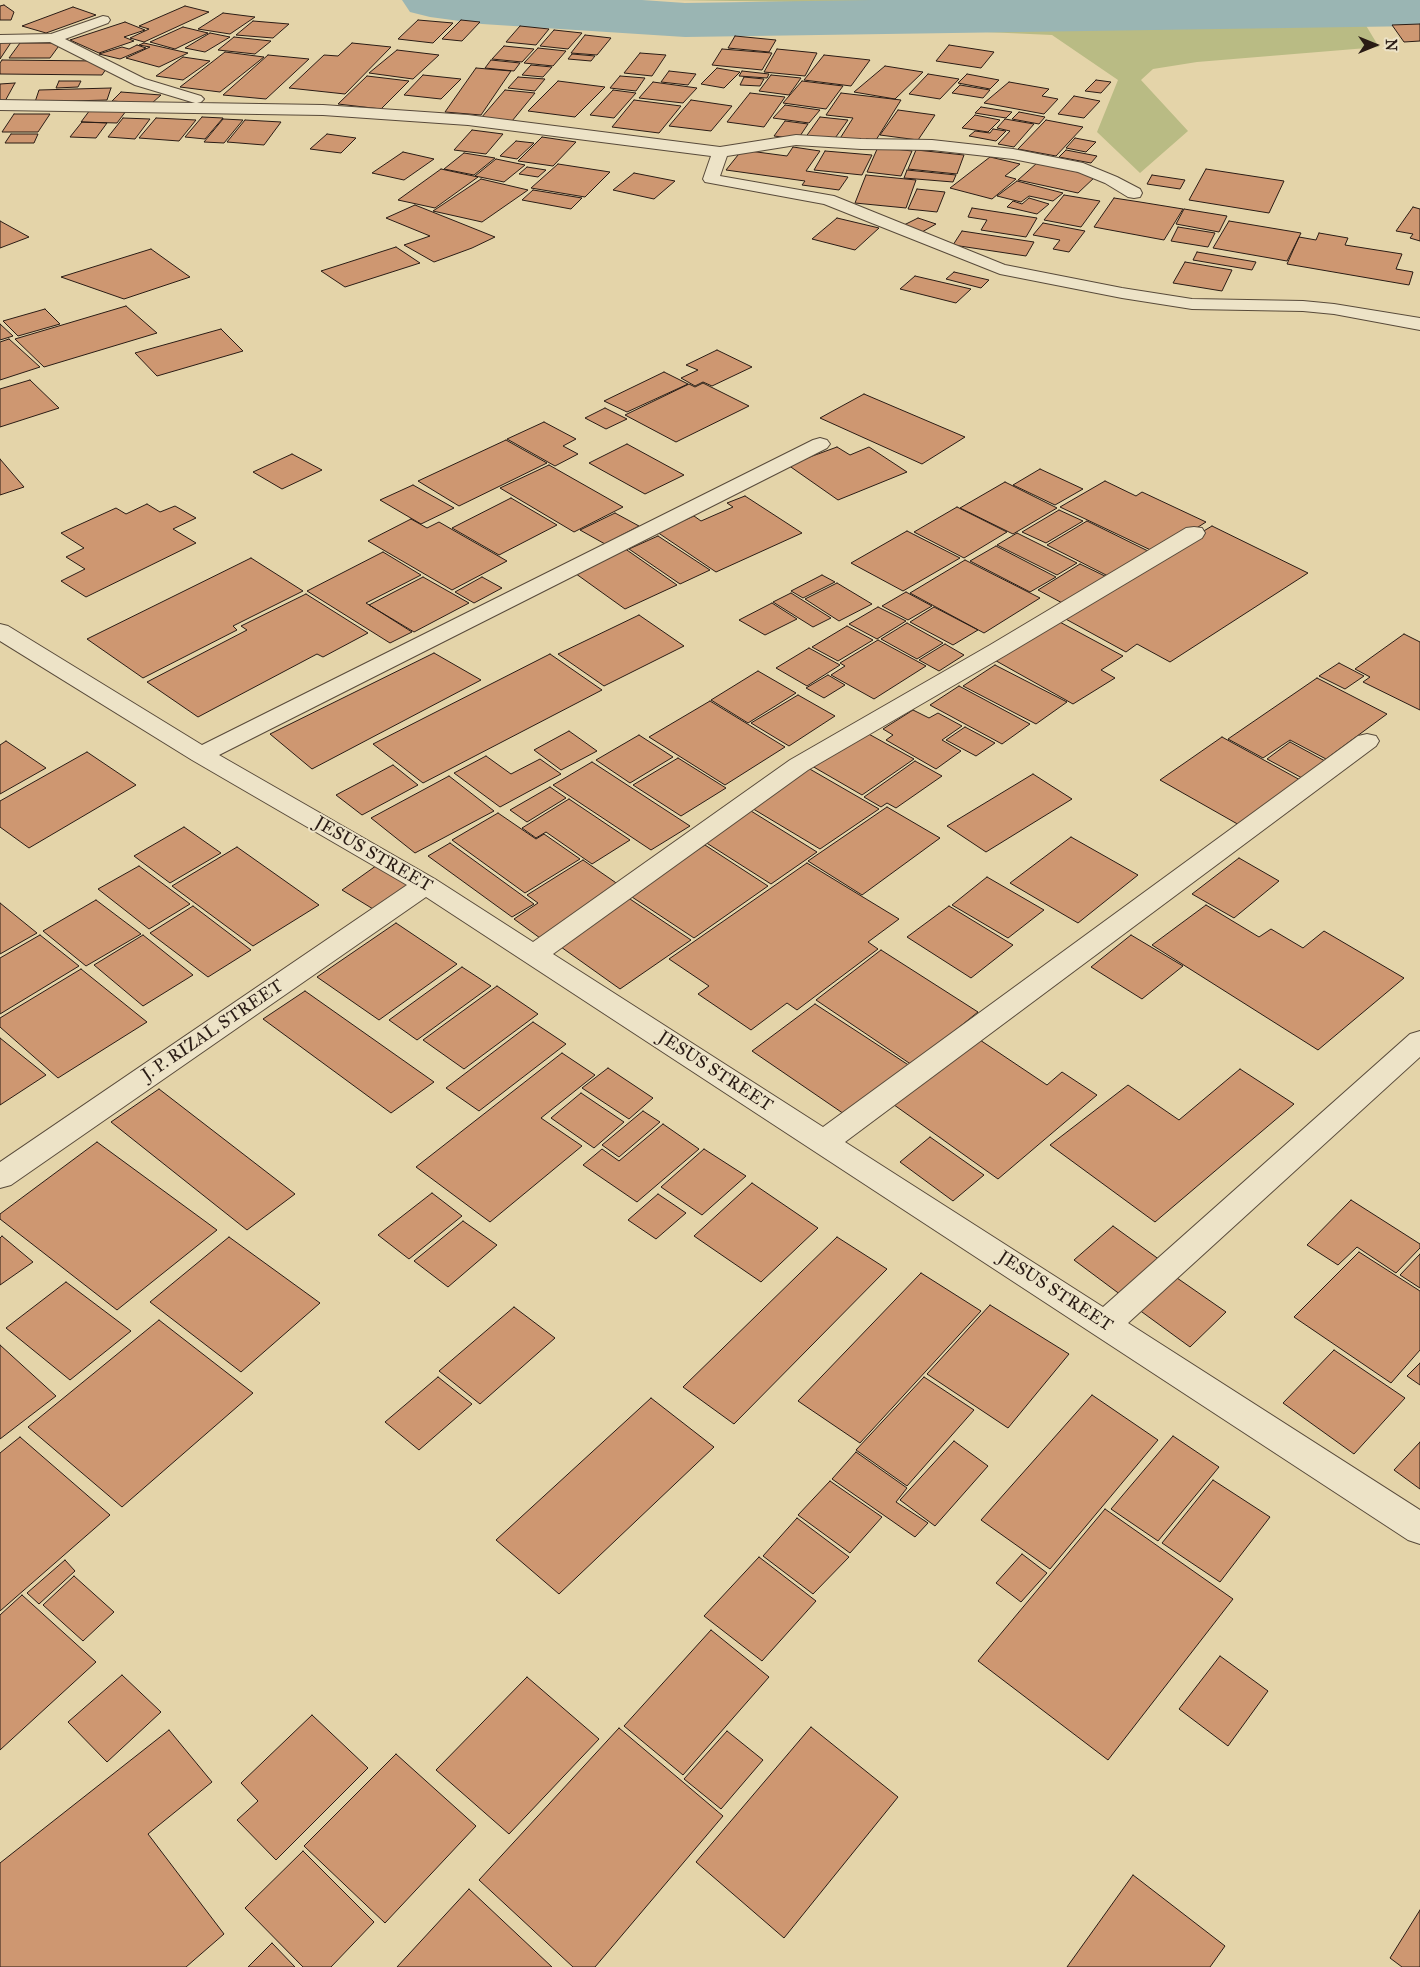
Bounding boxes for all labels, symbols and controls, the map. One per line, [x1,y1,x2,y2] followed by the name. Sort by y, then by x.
[1350,20,1400,70] north arrow
[1382,39,1399,51] text: N
[310,813,436,897] street label: JESUS STREET
[138,976,288,1086] street label: J. P. RIZAL STREET
[654,1027,776,1117] street label: JESUS STREET
[994,1247,1116,1337] street label: JESUS STREET

